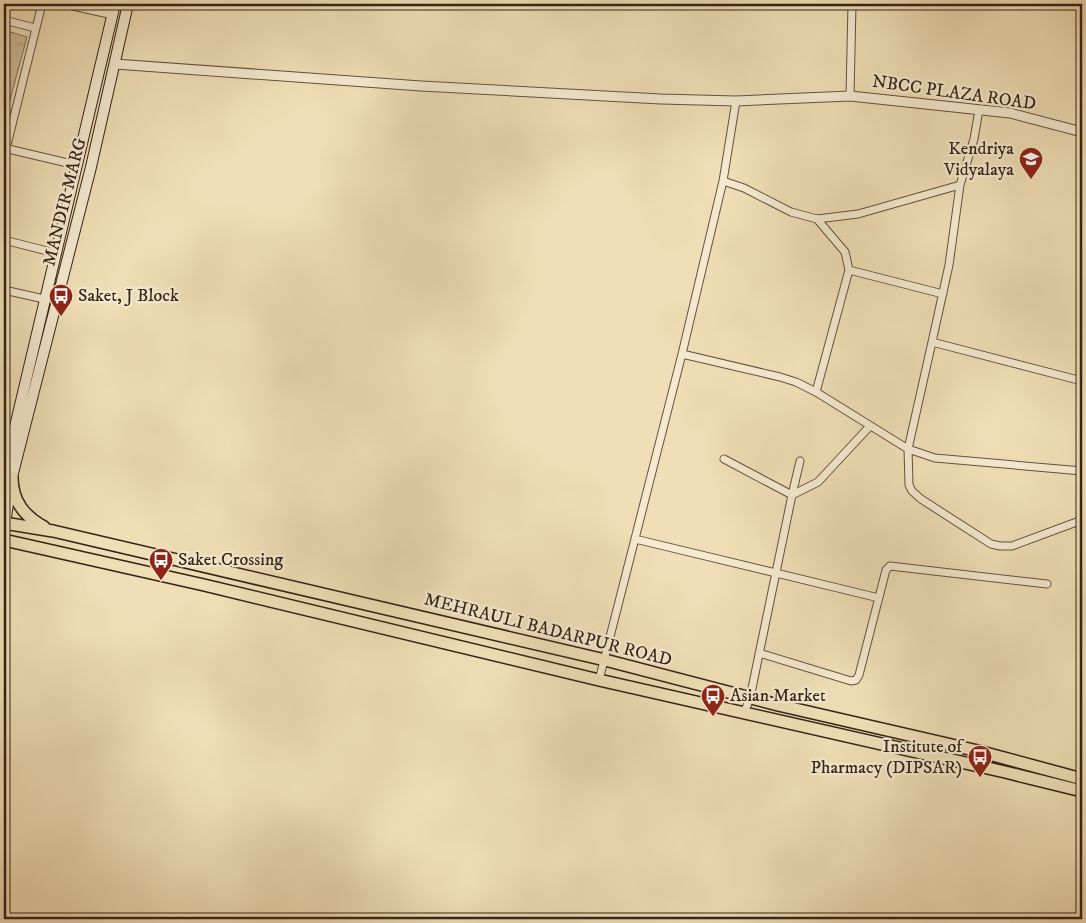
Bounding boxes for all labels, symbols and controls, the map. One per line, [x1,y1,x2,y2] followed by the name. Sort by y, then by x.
[871,71,1037,115] street label: NBCC PLAZA ROAD
[38,135,92,268] street label: MANDIR MARG
[943,138,1014,181] place label: Kendriya Vidyalaya
[1018,146,1044,180] school or university icon: Kendriya Vidyalaya
[48,283,74,317] bus stop icon: Saket, J Block
[78,285,179,307] place label: Saket, J Block
[148,547,174,581] bus stop icon: Saket Crossing
[178,549,283,571] place label: Saket Crossing
[422,589,674,671] street label: MEHRAULI BADARPUR ROAD
[700,683,726,717] bus stop icon: Asian Market
[730,685,826,707] place label: Asian Market
[811,736,965,779] place label: Institute of Pharmacy (DIPSAR)
[967,744,993,778] bus stop icon: Institute of Pharmacy (DIPSAR)

